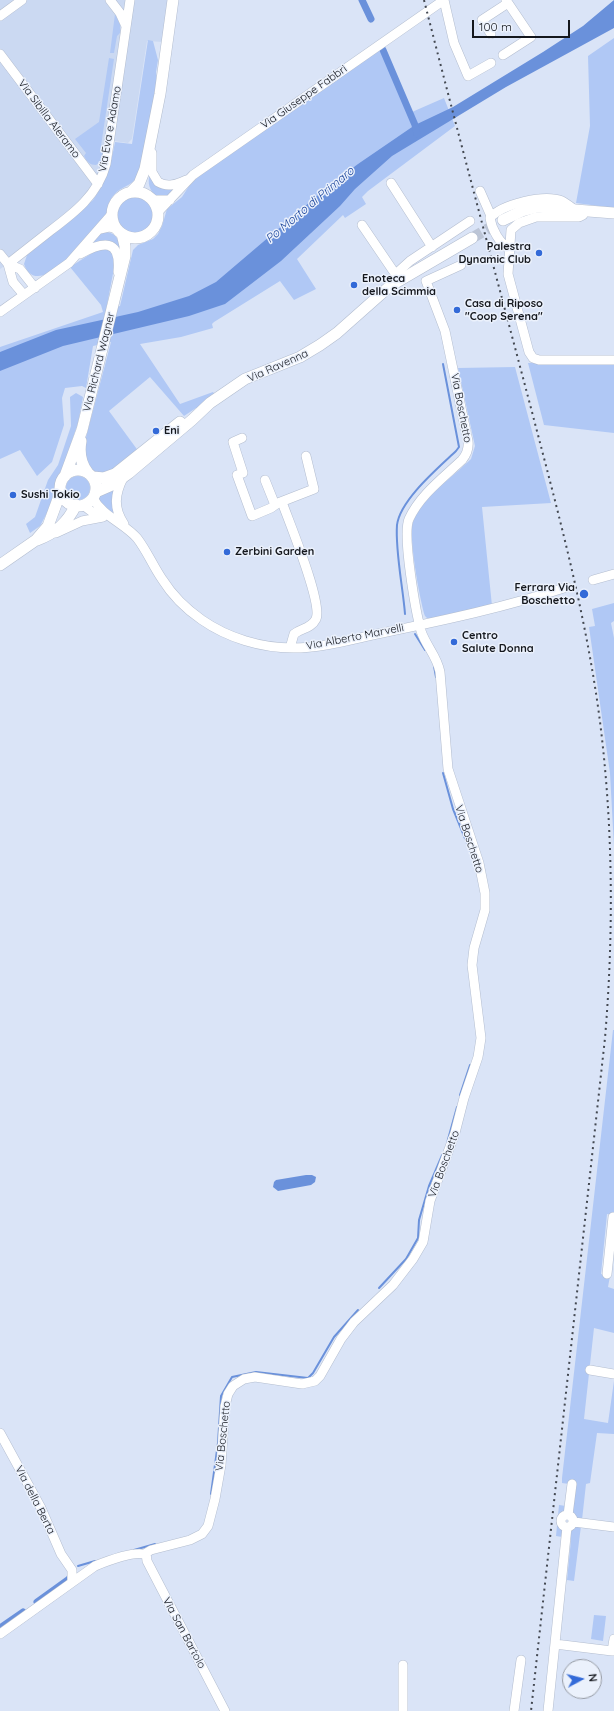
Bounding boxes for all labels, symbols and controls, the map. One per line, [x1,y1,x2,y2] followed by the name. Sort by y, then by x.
[474,12,572,38] scale bar
[479,19,512,34] text: 100 m
[258,62,350,132] street label: Via Giuseppe Fabbri
[15,77,83,161] street label: Via Sibilla Aleramo
[96,85,124,173] street label: Via Eva e Adamo
[263,164,357,246] water label: Po Morto di Primaro
[458,240,531,266] place label: Palestra Dynamic Club
[534,248,544,258] marker: Palestra Dynamic Club
[362,272,436,298] place label: Enoteca della Scimmia
[349,280,359,290] marker: Enoteca della Scimmia
[465,297,543,323] place label: Casa di Riposo "Coop Serena"
[452,305,462,315] marker: Casa di Riposo "Coop Serena"
[80,311,118,413] street label: Via Richard Wagner
[246,347,310,385] street label: Via Ravenna
[448,372,474,444] street label: Via Boschetto
[164,424,179,438] place label: Eni
[151,426,161,436] marker: Eni
[21,488,80,502] place label: Sushi Tokio
[8,490,18,500] marker: Sushi Tokio
[235,545,314,559] place label: Zerbini Garden
[222,547,232,557] marker: Zerbini Garden
[515,581,575,607] place label: Ferrara Via Boschetto
[578,588,590,600] marker: Ferrara Via Boschetto
[305,621,405,653] street label: Via Alberto Marvelli
[462,629,534,655] place label: Centro Salute Donna
[449,637,459,647] marker: Centro Salute Donna
[452,803,486,875] street label: Via Boschetto
[426,1129,462,1199] street label: Via Boschetto
[213,1400,233,1472] street label: Via Boschetto
[12,1464,58,1536] street label: Via della Berta
[160,1595,208,1671] street label: Via San Bartolo
[562,1659,602,1699] north arrow
[585,1673,600,1683] text: N

